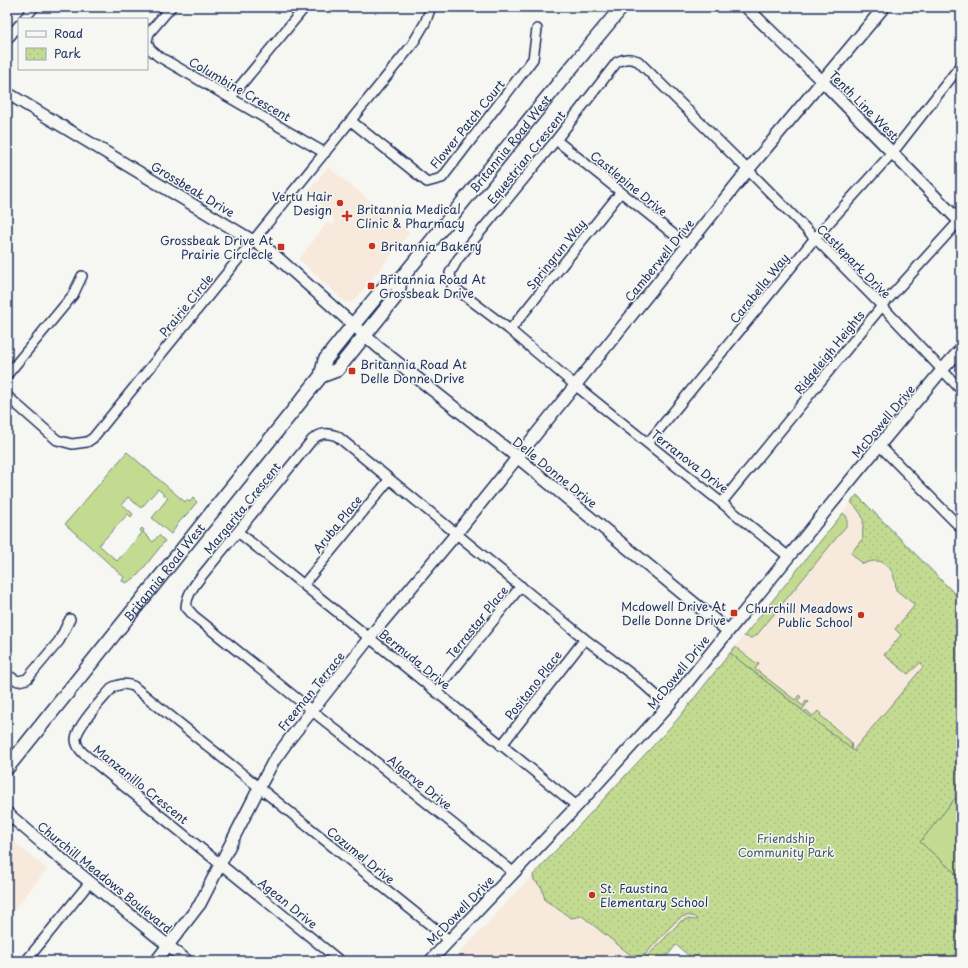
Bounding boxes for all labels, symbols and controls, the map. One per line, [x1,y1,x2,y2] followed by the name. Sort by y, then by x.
[18,18,148,70] legend
[54,24,83,42] text: Road
[54,44,81,62] text: Park
[186,52,294,126] street label: Columbine Crescent
[825,66,903,144] street label: Tenth Line West
[425,76,509,172] street label: Flower Patch Court
[465,91,555,196] street label: Britannia Road West
[483,106,569,207] street label: Equestrian Crescent
[587,146,671,220] street label: Castlepine Drive
[148,157,238,221] street label: Grossbeak Drive
[272,187,333,219] place label: Vertu Hair Design
[335,198,345,208] marker: Vertu Hair Design
[356,200,465,232] place label: Britannia Medical Clinic & Pharmacy
[341,210,353,222] marker: Britannia Medical Clinic & Pharmacy
[522,215,590,293] street label: Springrun Way
[620,215,698,305] street label: Camberwell Drive
[813,220,895,302] street label: Castlepark Drive
[160,231,273,263] place label: Grossbeak Drive At Prairie Circlecle
[380,237,482,255] place label: Britannia Bakery
[367,241,377,251] marker: Britannia Bakery
[276,242,286,252] marker: Grossbeak Drive At Prairie Circlecle
[725,249,793,327] street label: Carabella Way
[155,269,217,340] street label: Prairie Circle
[379,270,486,302] place label: Britannia Road At Grossbeak Drive
[366,281,376,291] marker: Britannia Road At Grossbeak Drive
[789,306,869,398] street label: Ridgeleigh Heights
[360,355,467,387] place label: Britannia Road At Delle Donne Drive
[347,366,357,376] marker: Britannia Road At Delle Donne Drive
[847,381,919,461] street label: McDowell Drive
[647,425,733,497] street label: Terranova Drive
[509,432,601,512] street label: Delle Donne Drive
[199,458,285,558] street label: Margarita Crescent
[308,492,366,556] street label: Aruba Place
[119,519,209,625] street label: Britannia Road West
[442,582,512,662] street label: Terrastar Place
[621,597,726,629] place label: Mcdowell Drive At Delle Donne Drive
[745,599,854,631] place label: Churchill Meadows Public School
[729,608,739,618] marker: Mcdowell Drive At Delle Donne Drive
[856,610,866,620] marker: Churchill Meadows Public School
[375,625,455,694] street label: Bermuda Drive
[643,631,713,713] street label: McDowell Drive
[500,646,566,724] street label: Positano Place
[273,647,349,735] street label: Freeman Terrace
[90,740,192,828] street label: Manzanillo Crescent
[384,750,456,814] street label: Algarve Drive
[34,817,177,938] street label: Churchill Meadows Boulevard
[323,822,399,888] street label: Cozumel Drive
[738,829,834,861] park label: Friendship Community Park
[422,871,498,949] street label: McDowell Drive
[255,873,321,933] street label: Agean Drive
[600,879,708,911] place label: St. Faustina Elementary School
[587,890,597,900] marker: St. Faustina Elementary School

